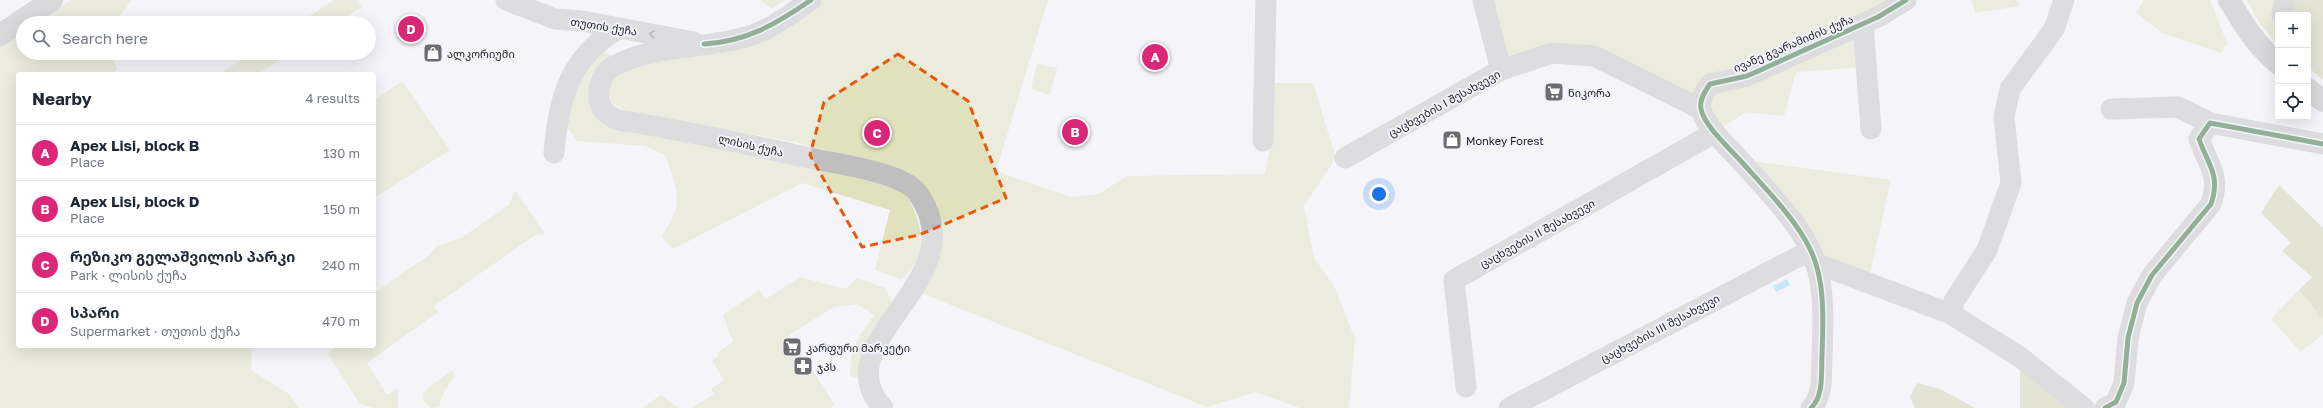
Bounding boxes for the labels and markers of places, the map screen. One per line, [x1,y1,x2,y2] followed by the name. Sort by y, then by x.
[398,14,424,44] pin: D
[422,42,444,64] shop icon: ალკორიუმი
[1142,42,1168,72] pin: A
[447,47,515,61] place label: ალკორიუმი
[1543,81,1565,103] supermarket icon: ნიკორა
[1568,86,1611,100] place label: ნიკორა
[1062,117,1088,147] pin: B
[864,118,890,148] pin: C
[1441,129,1463,151] shop icon: Monkey Forest
[1466,134,1544,147] place label: Monkey Forest
[781,336,803,358] supermarket icon: კარფური მარკეტი
[806,341,910,355] place label: კარფური მარკეტი
[792,355,814,377] pharmacy icon: ჯპს
[817,360,837,374] place label: ჯპს

